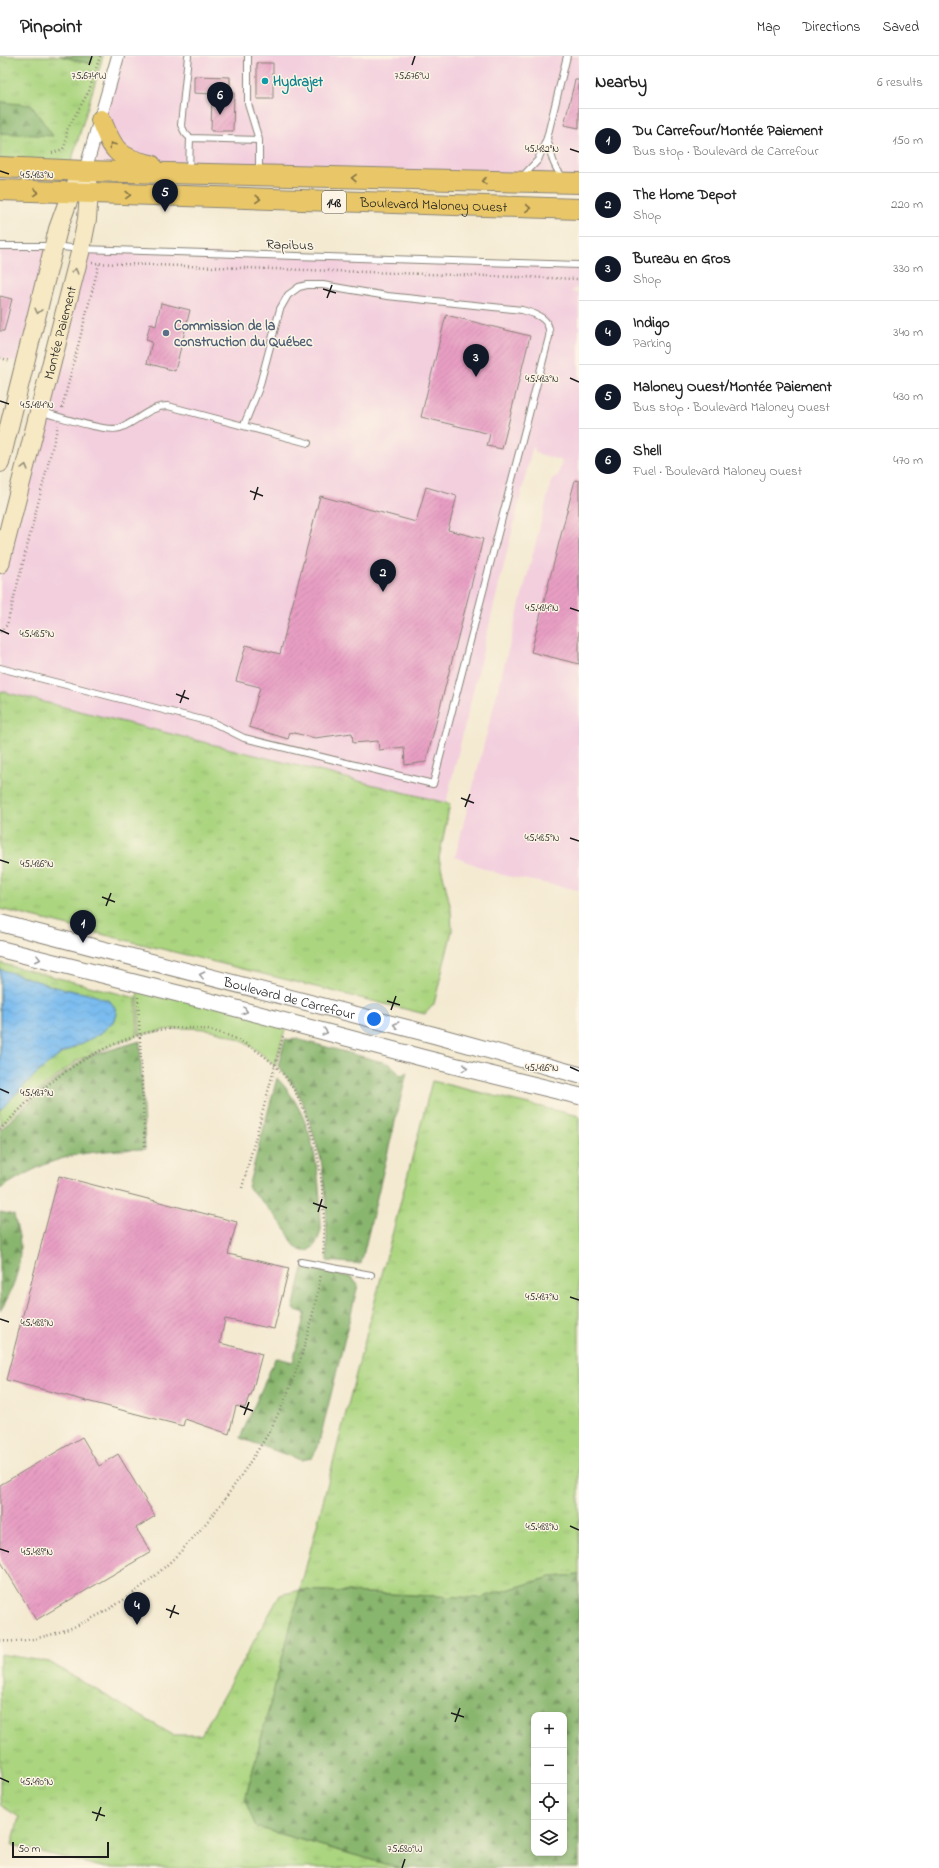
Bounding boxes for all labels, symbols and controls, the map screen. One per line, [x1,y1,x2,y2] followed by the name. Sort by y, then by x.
[20,14,82,41] text: Pinpoint
[757,17,780,38] text: Map
[802,17,860,38] text: Directions
[882,17,919,38] text: Saved
[72,69,107,84] text: 75.674°W
[394,69,430,84] text: 75.676°W
[595,70,647,95] text: Nearby
[273,72,323,95] place label: Hydrajet
[877,73,923,92] text: 6 results
[260,76,270,86] marker: Hydrajet
[207,82,233,115] pin: 6
[633,120,823,142] text: Du Carrefour/Montée Paiement
[606,131,610,150] text: 1
[892,131,923,150] text: 150 m
[525,142,559,157] text: 45.482°N
[633,142,819,161] text: Bus stop · Boulevard de Carrefour
[110,143,117,150] one-way arrow
[20,168,54,183] text: 45.483°N
[351,173,357,182] one-way arrow
[481,176,487,185] one-way arrow
[152,179,178,212] pin: 5
[633,184,737,206] text: The Home Depot
[33,187,39,196] one-way arrow
[125,190,131,199] one-way arrow
[322,191,346,213] road number: 148
[359,193,508,219] street label: Boulevard Maloney Ouest
[255,195,261,204] one-way arrow
[605,195,611,214] text: 2
[891,195,923,214] text: 220 m
[525,204,531,212] one-way arrow
[633,206,661,225] text: Shop
[266,234,314,257] street label: Rapibus
[633,248,731,270] text: Bureau en Gros
[605,259,611,278] text: 3
[893,259,923,278] text: 330 m
[70,268,79,275] one-way arrow
[633,270,661,289] text: Shop
[39,284,83,382] street label: Montée Paiement
[34,308,42,314] one-way arrow
[633,312,670,334] text: Indigo
[174,316,313,353] place label: Commission de la construction du Québec
[605,323,611,342] text: 4
[893,323,923,342] text: 340 m
[161,328,171,338] marker: Commission de la construction du Québec
[633,334,671,353] text: Parking
[463,344,489,377] pin: 3
[525,372,559,387] text: 45.483°N
[633,376,832,398] text: Maloney Ouest/Montée Paiement
[604,387,612,406] text: 5
[893,387,923,406] text: 430 m
[20,398,54,413] text: 45.484°N
[633,398,830,417] text: Bus stop · Boulevard Maloney Ouest
[633,440,662,462] text: Shell
[605,451,611,470] text: 6
[893,451,923,470] text: 470 m
[633,462,802,481] text: Fuel · Boulevard Maloney Ouest
[21,464,29,470] one-way arrow
[370,559,396,592] pin: 2
[525,601,559,616] text: 45.484°N
[20,627,55,642] text: 45.485°N
[525,831,560,846] text: 45.485°N
[20,857,54,872] text: 45.486°N
[70,910,96,943] pin: 1
[35,954,41,962] one-way arrow
[199,971,205,979] one-way arrow
[220,972,358,1026] street label: Boulevard de Carrefour
[242,1006,249,1015] one-way arrow
[364,1009,384,1029] your location
[393,1021,400,1030] one-way arrow
[321,1027,328,1035] one-way arrow
[525,1061,559,1076] text: 45.486°N
[461,1063,468,1072] one-way arrow
[20,1086,54,1101] text: 45.487°N
[525,1290,559,1305] text: 45.487°N
[21,1316,54,1331] text: 45.488°N
[526,1520,559,1535] text: 45.488°N
[21,1545,53,1560] text: 45.489°N
[124,1592,150,1625] pin: 4
[531,1712,567,1856] map controls
[531,1712,567,1748] button: +
[531,1748,567,1784] button: −
[21,1775,54,1790] text: 45.490°N
[531,1784,567,1820] button: locate
[531,1820,567,1856] button: layers
[12,1840,109,1859] scale bar
[18,1841,40,1857] text: 50 m
[388,1842,423,1857] text: 75.680°W

